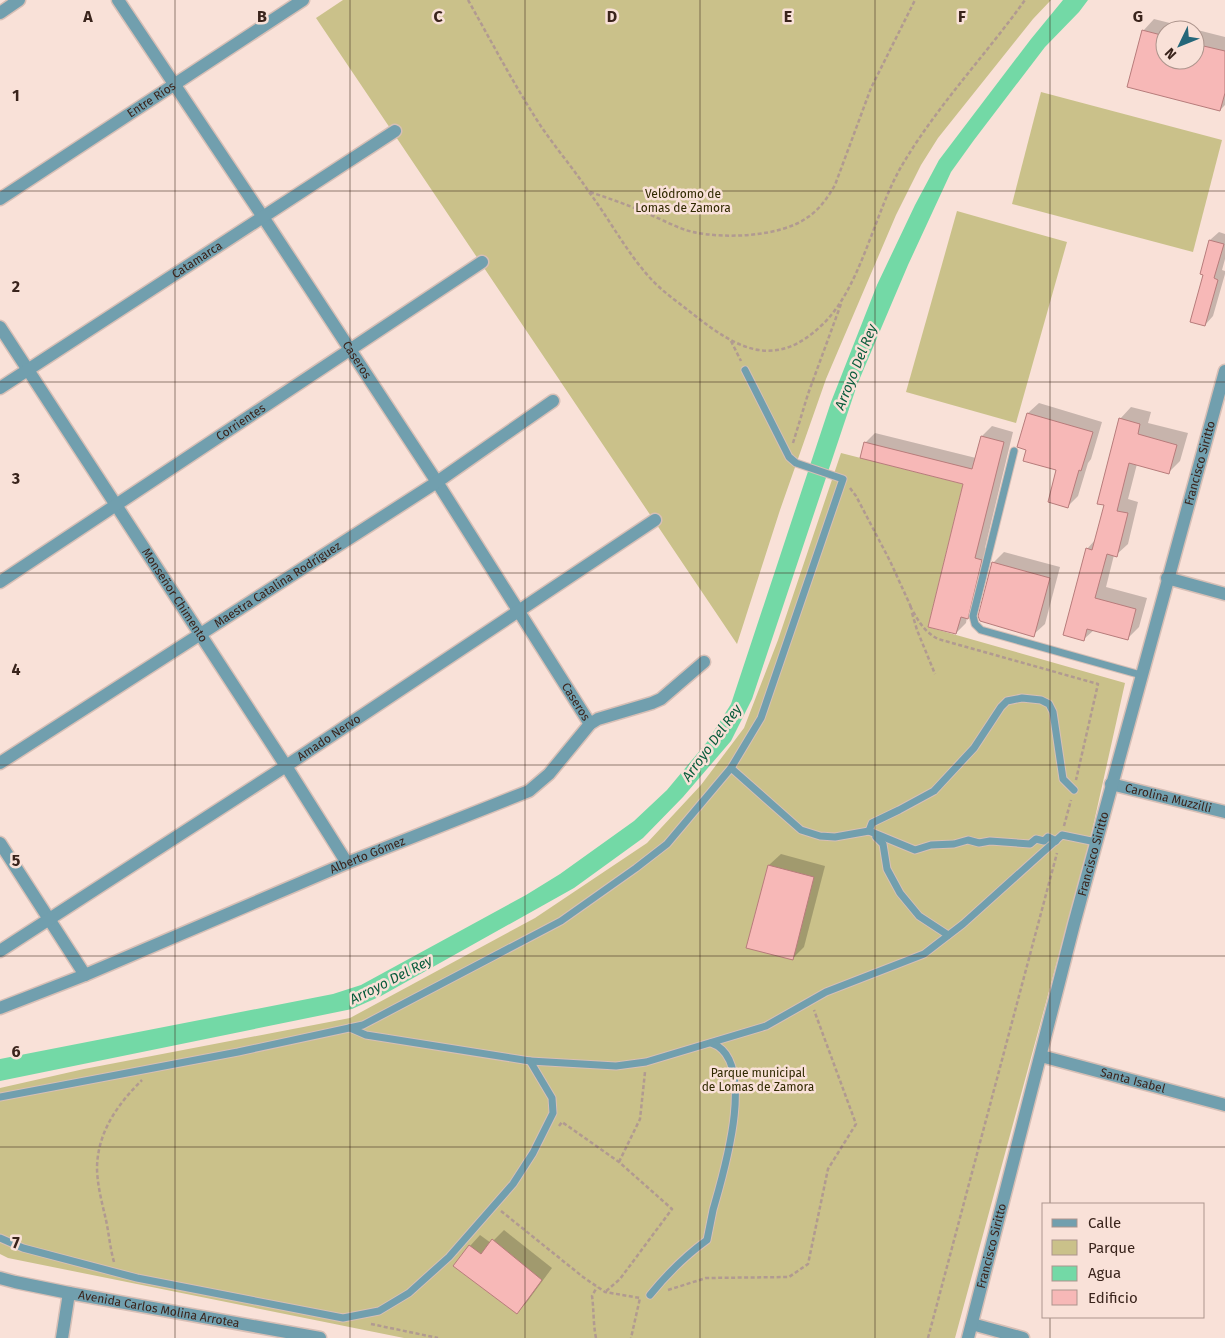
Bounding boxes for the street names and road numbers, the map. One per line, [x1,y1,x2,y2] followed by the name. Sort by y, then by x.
[124,78,178,121] street label: Entre Ríos
[169,238,225,281] street label: Catamarca
[339,339,374,382] street label: Caseros
[214,401,268,443] street label: Corrientes
[1182,419,1218,507] street label: Francisco Siritto
[212,539,344,630] street label: Maestra Catalina Rodríguez
[139,545,210,645] street label: Monseñor Chimento
[559,680,593,724] street label: Caseros
[294,711,363,764] street label: Amado Nervo
[1124,781,1213,815] street label: Carolina Muzzilli
[1075,810,1111,898] street label: Francisco Siritto
[328,834,407,877] street label: Alberto Gómez
[1099,1065,1167,1096] street label: Santa Isabel
[974,1202,1009,1290] street label: Francisco Siritto
[77,1288,241,1330] street label: Avenida Carlos Molina Arrotea

